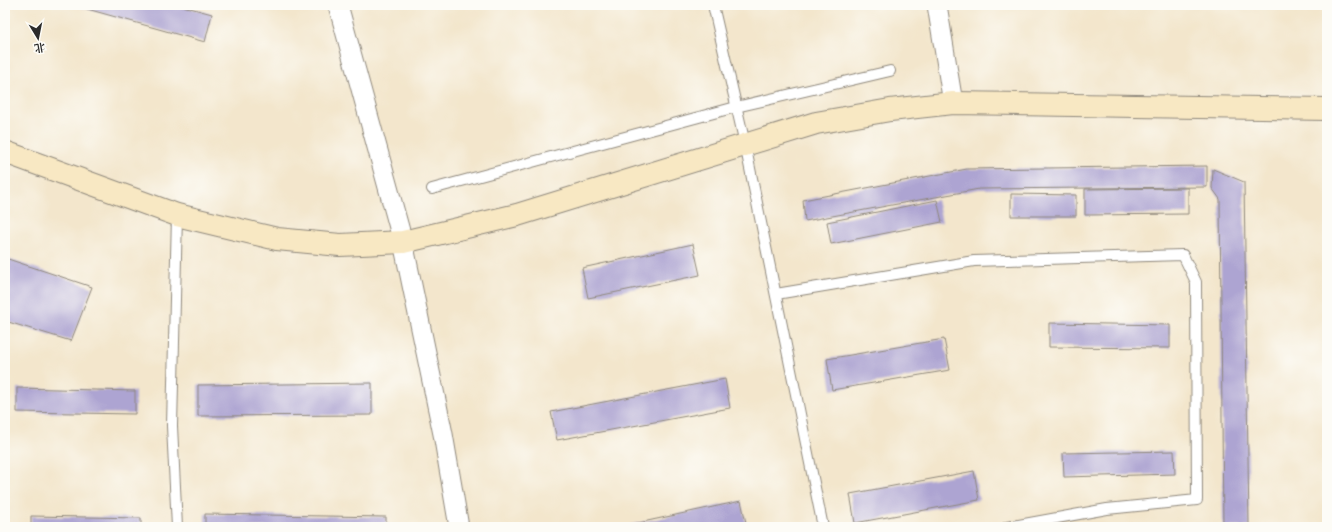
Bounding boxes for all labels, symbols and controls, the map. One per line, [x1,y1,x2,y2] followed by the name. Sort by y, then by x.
[18,18,58,58] north arrow
[33,38,46,55] text: 北

